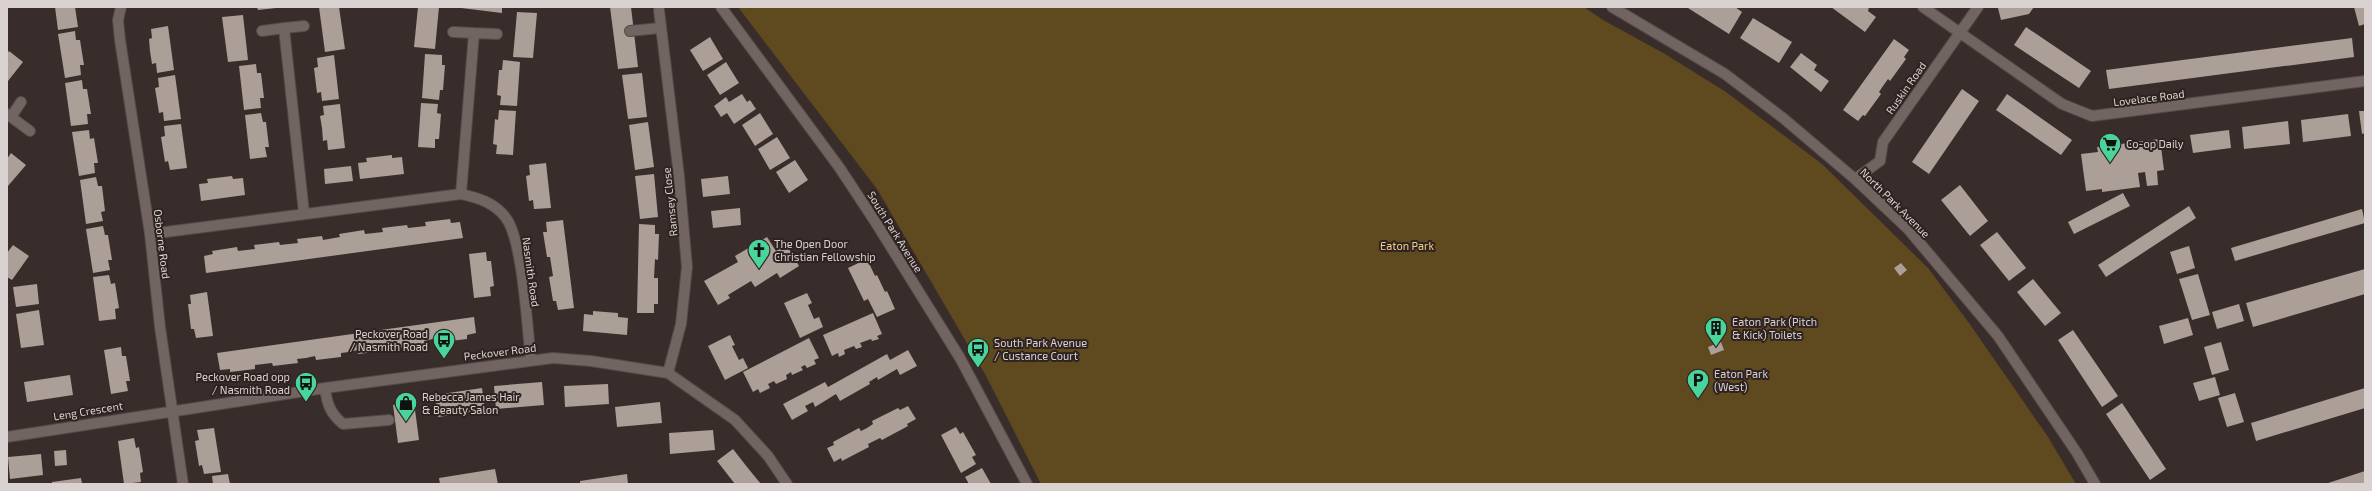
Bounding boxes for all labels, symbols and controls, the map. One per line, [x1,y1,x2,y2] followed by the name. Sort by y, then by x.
[1883,59,1928,116] street label: Ruskin Road
[2113,87,2185,108] street label: Lovelace Road
[2097,131,2123,164] supermarket icon: Co-op Daily
[2126,137,2184,150] place label: Co-op Daily
[1858,165,1933,240] street label: North Park Avenue
[659,167,680,237] street label: Ramsey Close
[865,189,926,275] street label: South Park Avenue
[152,208,173,279] street label: Osborne Road
[520,236,543,308] street label: Nasmith Road
[746,237,772,270] church icon: The Open Door Christian Fellowship
[774,237,876,263] place label: The Open Door Christian Fellowship
[1380,239,1434,252] park label: Eaton Park
[1703,315,1729,348] building icon: Eaton Park (Pitch & Kick) Toilets
[1732,315,1817,341] place label: Eaton Park (Pitch & Kick) Toilets
[350,327,428,353] place label: Peckover Road / Nasmith Road
[431,327,457,360] bus stop icon: Peckover Road / Nasmith Road
[965,336,991,369] bus stop icon: South Park Avenue / Custance Court
[994,336,1087,362] place label: South Park Avenue / Custance Court
[463,341,537,362] street label: Peckover Road
[1685,367,1711,400] parking icon: Eaton Park (West)
[1714,367,1768,393] place label: Eaton Park (West)
[196,370,290,396] place label: Peckover Road opp / Nasmith Road
[293,370,319,403] bus stop icon: Peckover Road opp / Nasmith Road
[393,390,419,423] shop icon: Rebecca James Hair & Beauty Salon
[422,390,520,416] place label: Rebecca James Hair & Beauty Salon
[52,399,124,422] street label: Leng Crescent

